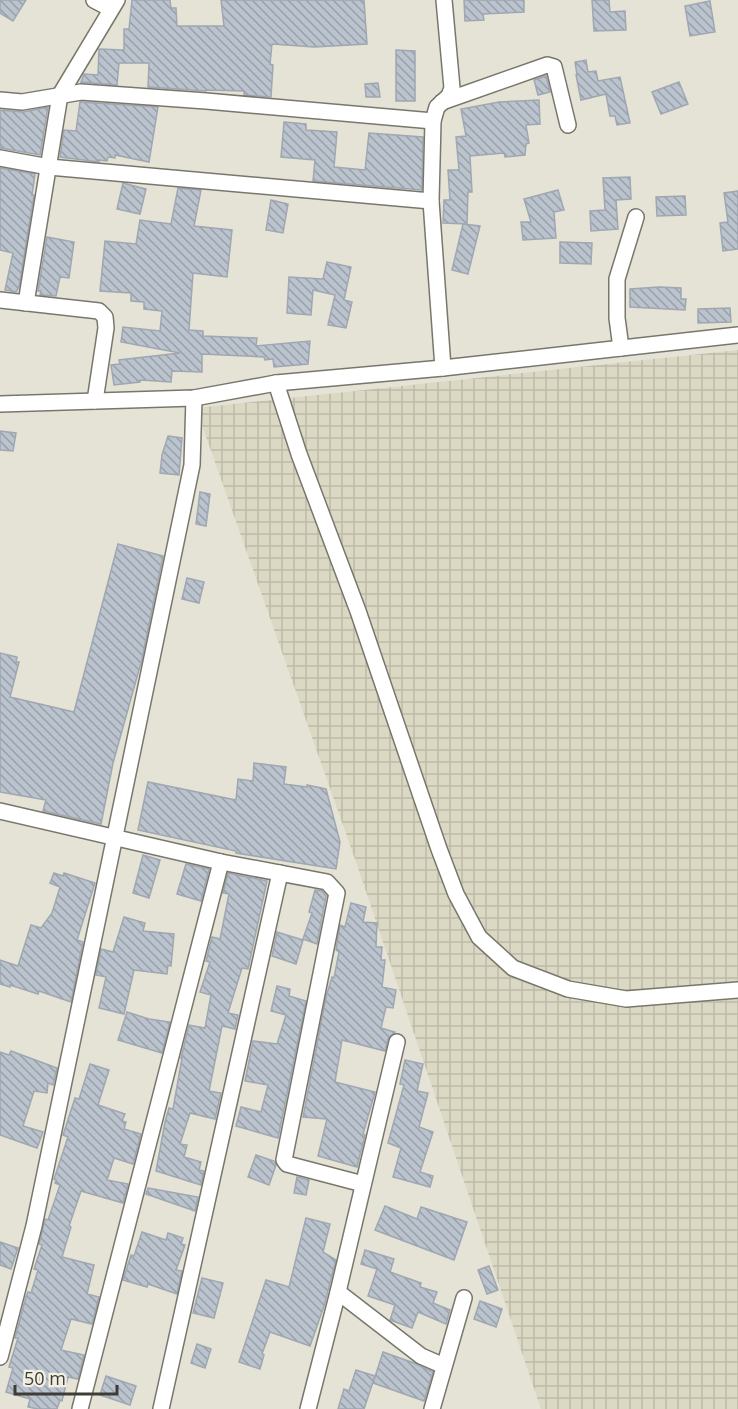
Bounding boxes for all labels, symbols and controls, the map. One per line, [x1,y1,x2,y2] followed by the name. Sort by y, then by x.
[15,1358,117,1396] scale bar
[24,1366,66,1390] text: 50 m

